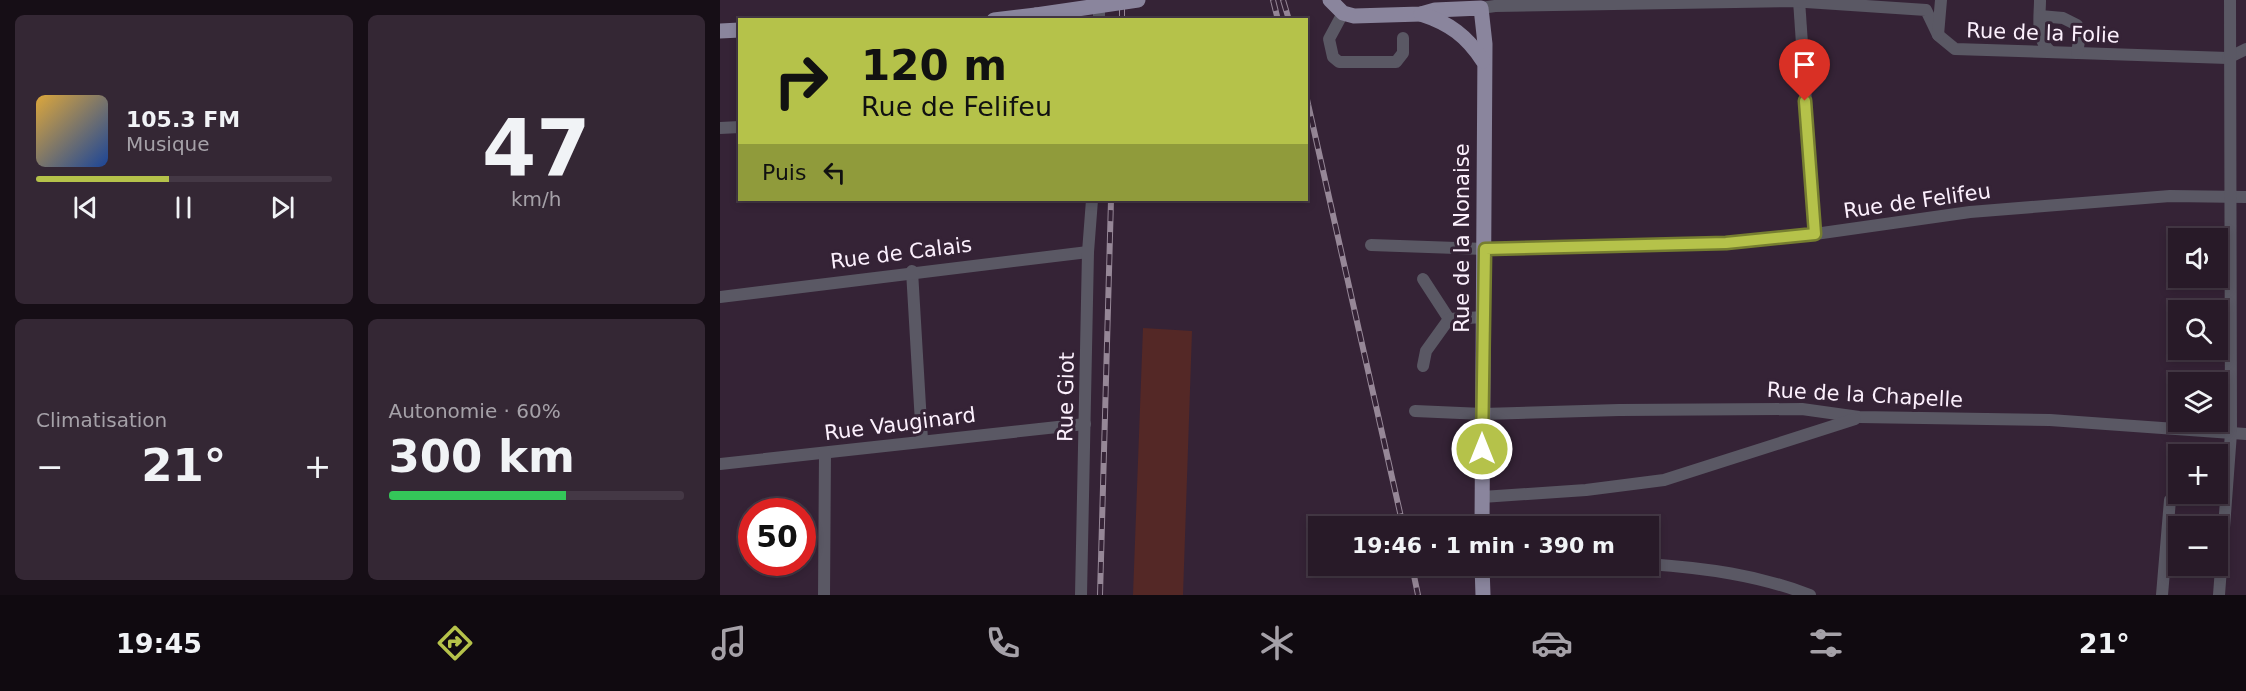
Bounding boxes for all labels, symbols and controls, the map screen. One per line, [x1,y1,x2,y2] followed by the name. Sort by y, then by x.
[1966,18,2120,48] street label: Rue de la Folie
[1779,39,1830,101] pin
[861,41,1007,90] text: 120 m
[762,42,840,120] icon: right
[1788,48,1821,81] icon: arrive
[861,91,1052,122] text: Rue de Felifeu
[482,103,591,193] text: 47
[126,107,240,132] text: 105.3 FM
[126,132,210,156] text: Musique
[1450,143,1474,333] street label: Rue de la Nonaise
[818,156,851,189] icon: left
[762,160,806,185] text: Puis
[1842,179,1992,223] street label: Rue de Felifeu
[511,187,561,211] text: km/h
[69,191,102,224] icon: previous
[167,191,200,224] icon: pause
[266,191,299,224] icon: next
[2168,228,2228,576] map controls
[2168,228,2228,288] button: sound
[829,232,973,274] street label: Rue de Calais
[2168,300,2228,360] button: search
[1053,352,1079,442] street label: Rue Giot
[2168,372,2228,432] button: layers
[1766,378,1964,412] street label: Rue de la Chapelle
[389,399,561,423] text: Autonomie · 60%
[823,403,977,445] street label: Rue Vauginard
[36,408,167,432] text: Climatisation
[1450,417,1514,481] position arrow
[389,430,575,483] text: 300 km
[141,439,226,492] text: 21°
[2168,444,2228,504] button: +
[36,447,64,486] text: −
[304,447,332,486] text: +
[738,498,816,576] speed limit sign: 50
[2168,516,2228,576] button: −
[1352,533,1615,558] text: 19:46 · 1 min · 390 m
[434,622,476,664] icon: directions
[708,622,750,664] icon: music
[982,622,1024,664] icon: phone
[1256,622,1298,664] icon: climate
[1531,622,1573,664] icon: car
[1805,622,1847,664] icon: filters
[116,628,202,659] text: 19:45
[2079,628,2130,659] text: 21°

